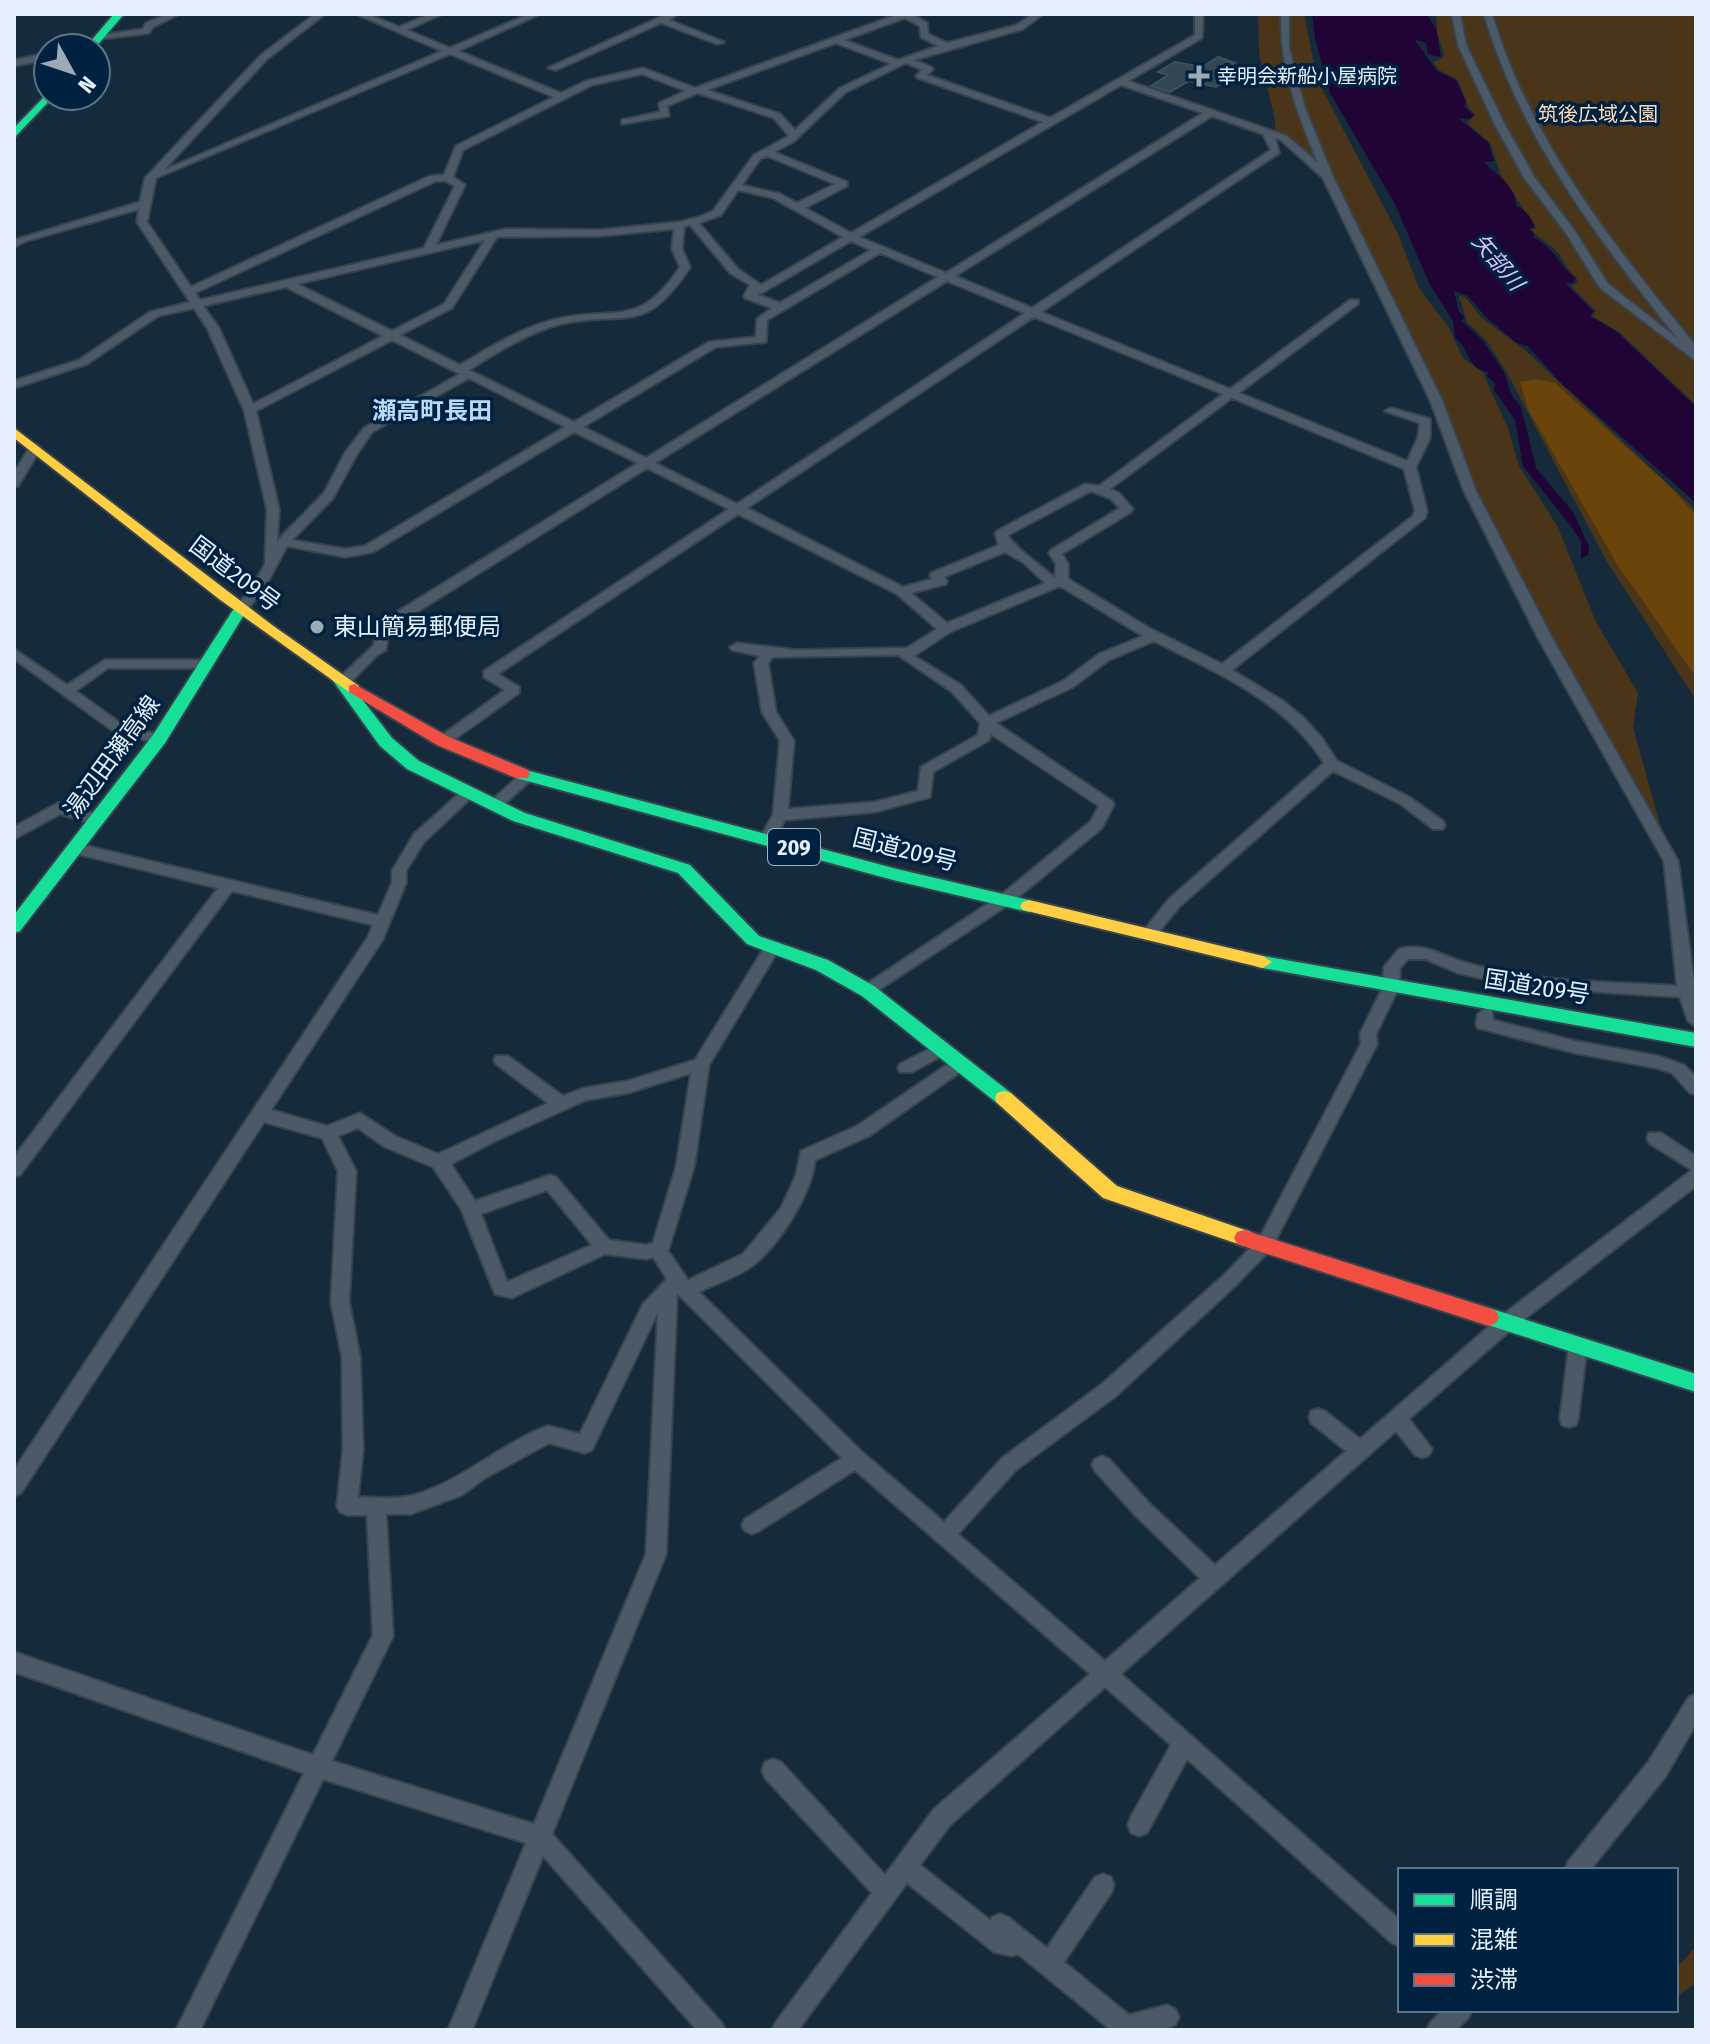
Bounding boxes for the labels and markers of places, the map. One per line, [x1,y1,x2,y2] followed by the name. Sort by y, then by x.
[1217,64,1397,88] place label: 幸明会新船小屋病院
[1188,65,1210,87] marker: 幸明会新船小屋病院
[333,613,501,641] place label: 東山簡易郵便局
[308,618,326,636] marker: 東山簡易郵便局

